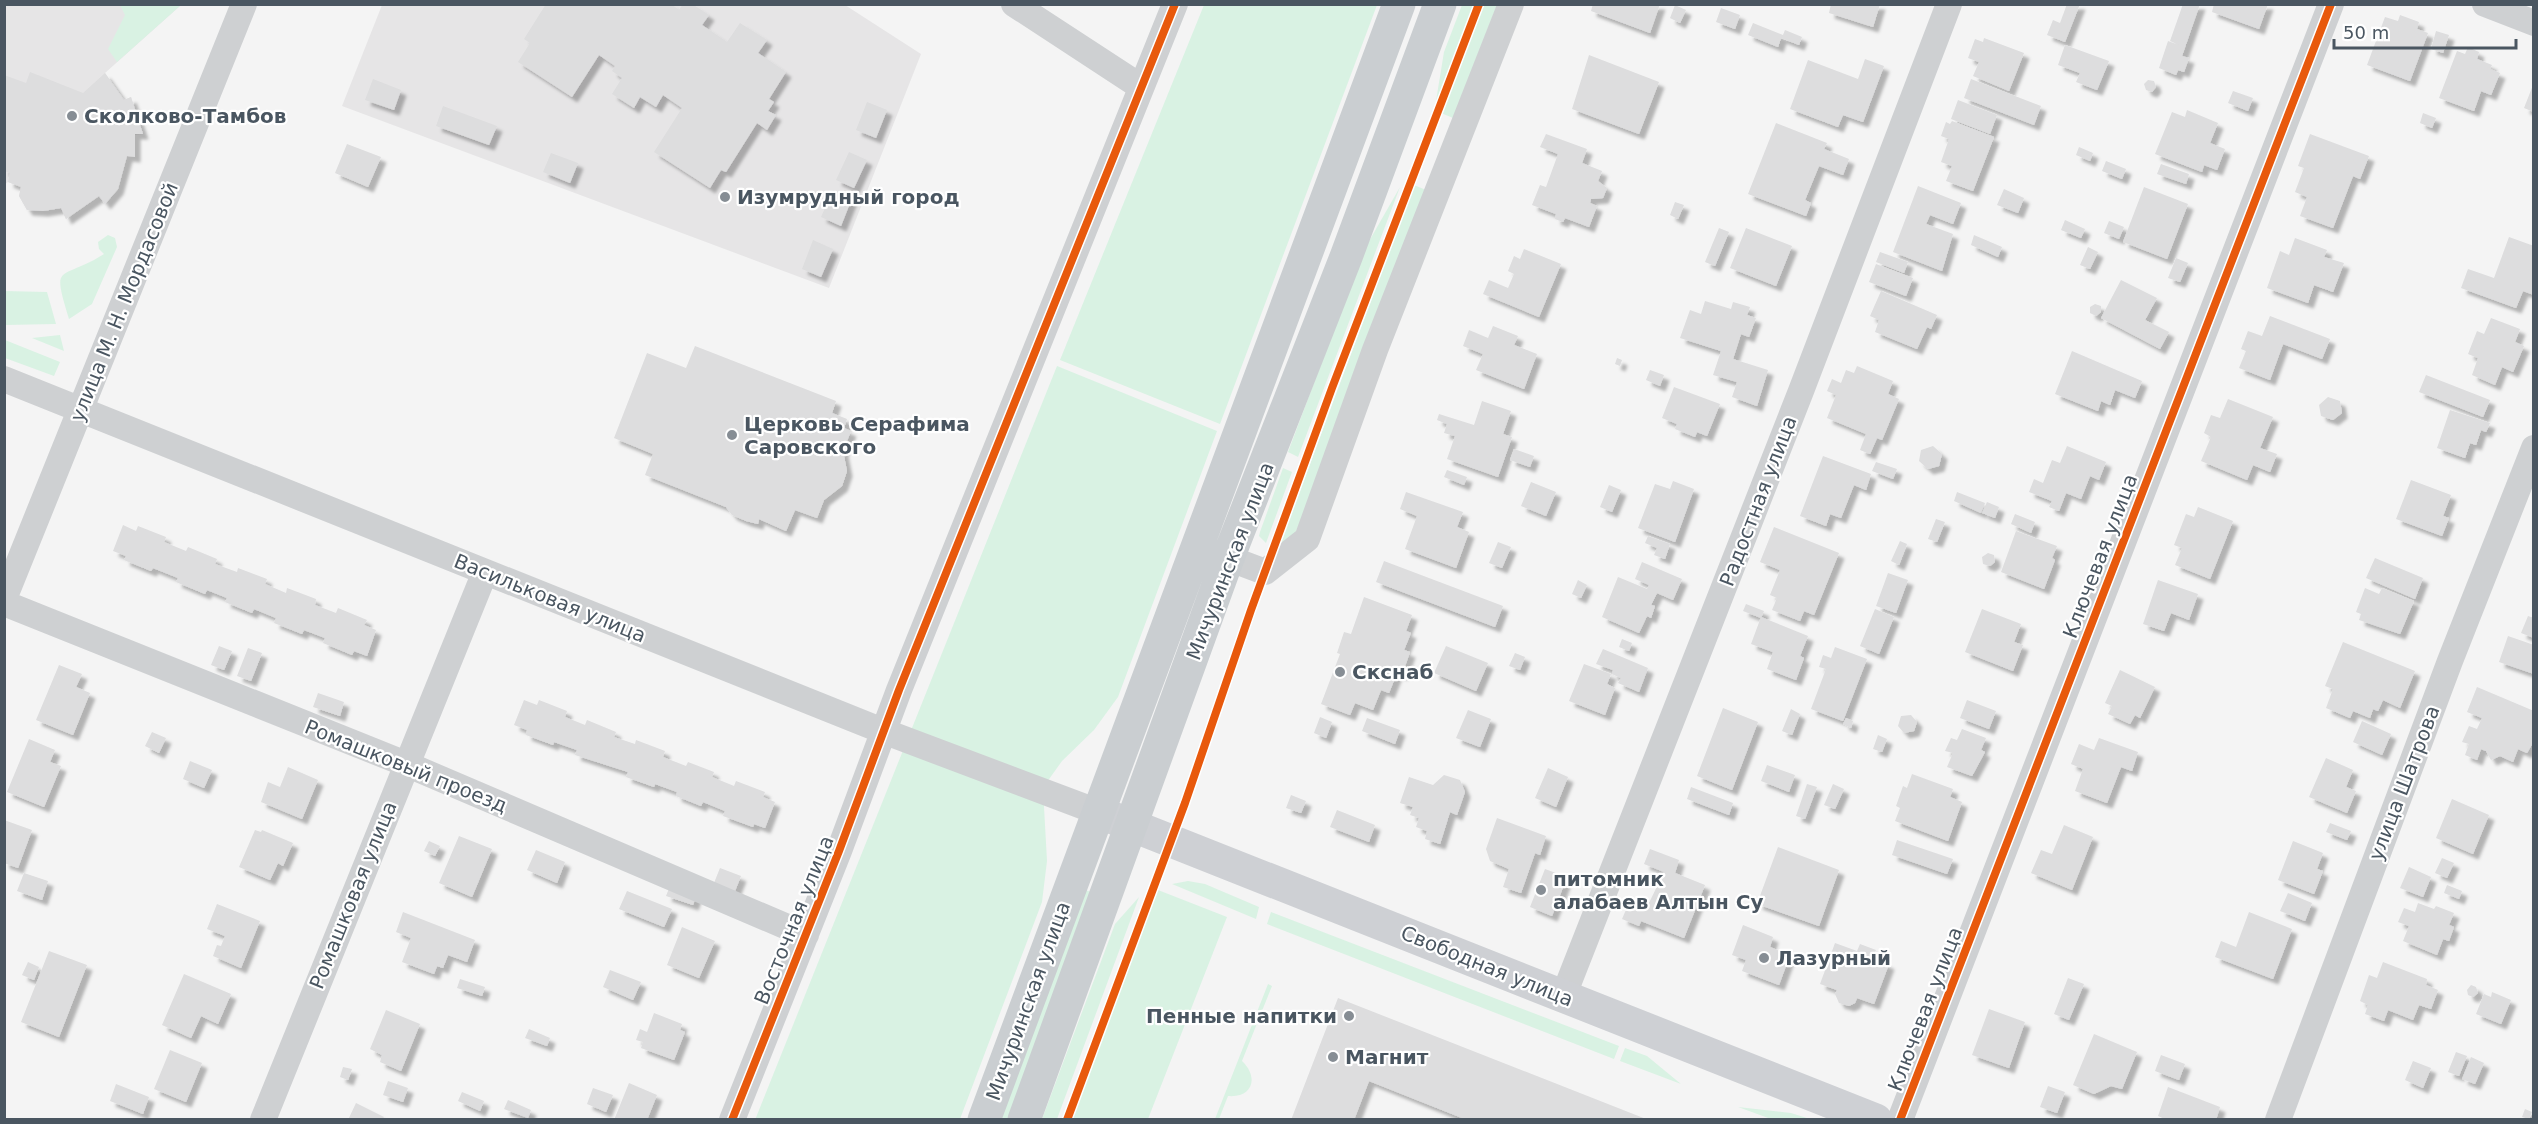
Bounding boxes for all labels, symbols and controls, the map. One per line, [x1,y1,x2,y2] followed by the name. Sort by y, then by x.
[2334,12,2516,50] scale bar
[2343,22,2389,43] text: 50 m
[84,104,287,128] place label: Сколково-Тамбов
[65,109,79,123] marker: Сколково-Тамбов
[65,179,183,425] street label: улица М. Н. Мордасовой
[737,185,960,209] place label: Изумрудный город
[718,190,732,204] marker: Изумрудный город
[744,412,970,459] place label: Церковь Серафима Саровского
[1715,413,1801,589] street label: Радостная улица
[725,428,739,442] marker: Церковь Серафима Саровского
[1181,459,1279,663] street label: Мичуринская улица
[2058,471,2142,641] street label: Ключевая улица
[451,549,649,647] street label: Васильковая улица
[1352,660,1433,684] place label: Скснаб
[1333,665,1347,679] marker: Скснаб
[2363,702,2445,864] street label: улица Шатрова
[301,714,511,818] street label: Ромашковый проезд
[304,798,402,992] street label: Ромашковая улица
[749,832,839,1008] street label: Восточная улица
[1553,867,1764,914] place label: питомник алабаев Алтын Су
[1534,883,1548,897] marker: питомник алабаев Алтын Су
[981,898,1075,1104] street label: Мичуринская улица
[1397,920,1577,1012] street label: Свободная улица
[1883,924,1967,1094] street label: Ключевая улица
[1776,946,1891,970] place label: Лазурный
[1757,951,1771,965] marker: Лазурный
[1146,1004,1337,1028] place label: Пенные напитки
[1342,1009,1356,1023] marker: Пенные напитки
[1345,1045,1429,1069] place label: Магнит
[1326,1050,1340,1064] marker: Магнит

